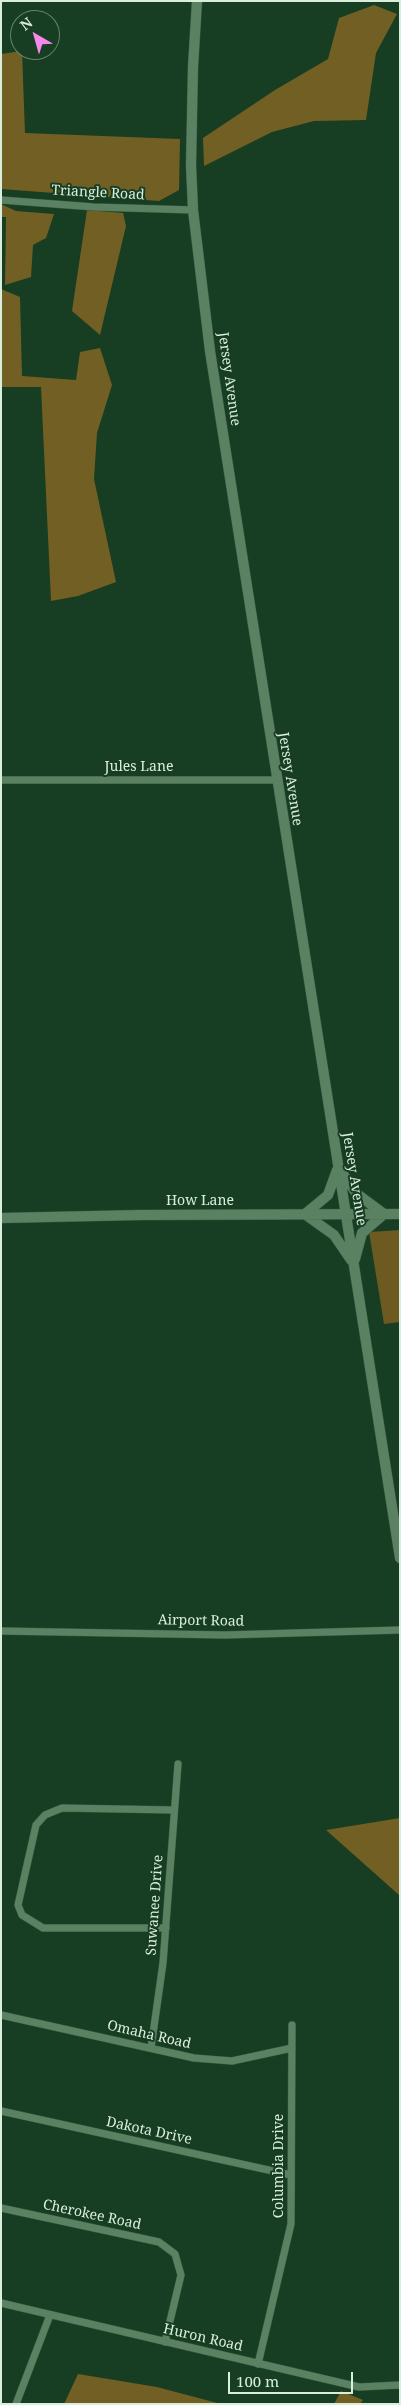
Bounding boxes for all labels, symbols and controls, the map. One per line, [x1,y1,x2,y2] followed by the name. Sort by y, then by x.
[10,10,60,60] north arrow
[16,13,36,34] text: N
[51,182,145,204] street label: Triangle Road
[214,331,244,427] street label: Jersey Avenue
[274,731,306,827] street label: Jersey Avenue
[105,759,173,775] street label: Jules Lane
[338,1131,370,1227] street label: Jersey Avenue
[166,1193,234,1209] street label: How Lane
[158,1612,244,1630] street label: Airport Road
[143,1854,167,1956] street label: Suwanee Drive
[105,2017,193,2053] street label: Omaha Road
[105,2114,193,2148] street label: Dakota Drive
[271,2114,287,2218] street label: Columbia Drive
[41,2196,143,2234] street label: Cherokee Road
[162,2321,244,2355] street label: Huron Road
[231,2362,356,2394] scale bar
[236,2371,279,2391] text: 100 m

